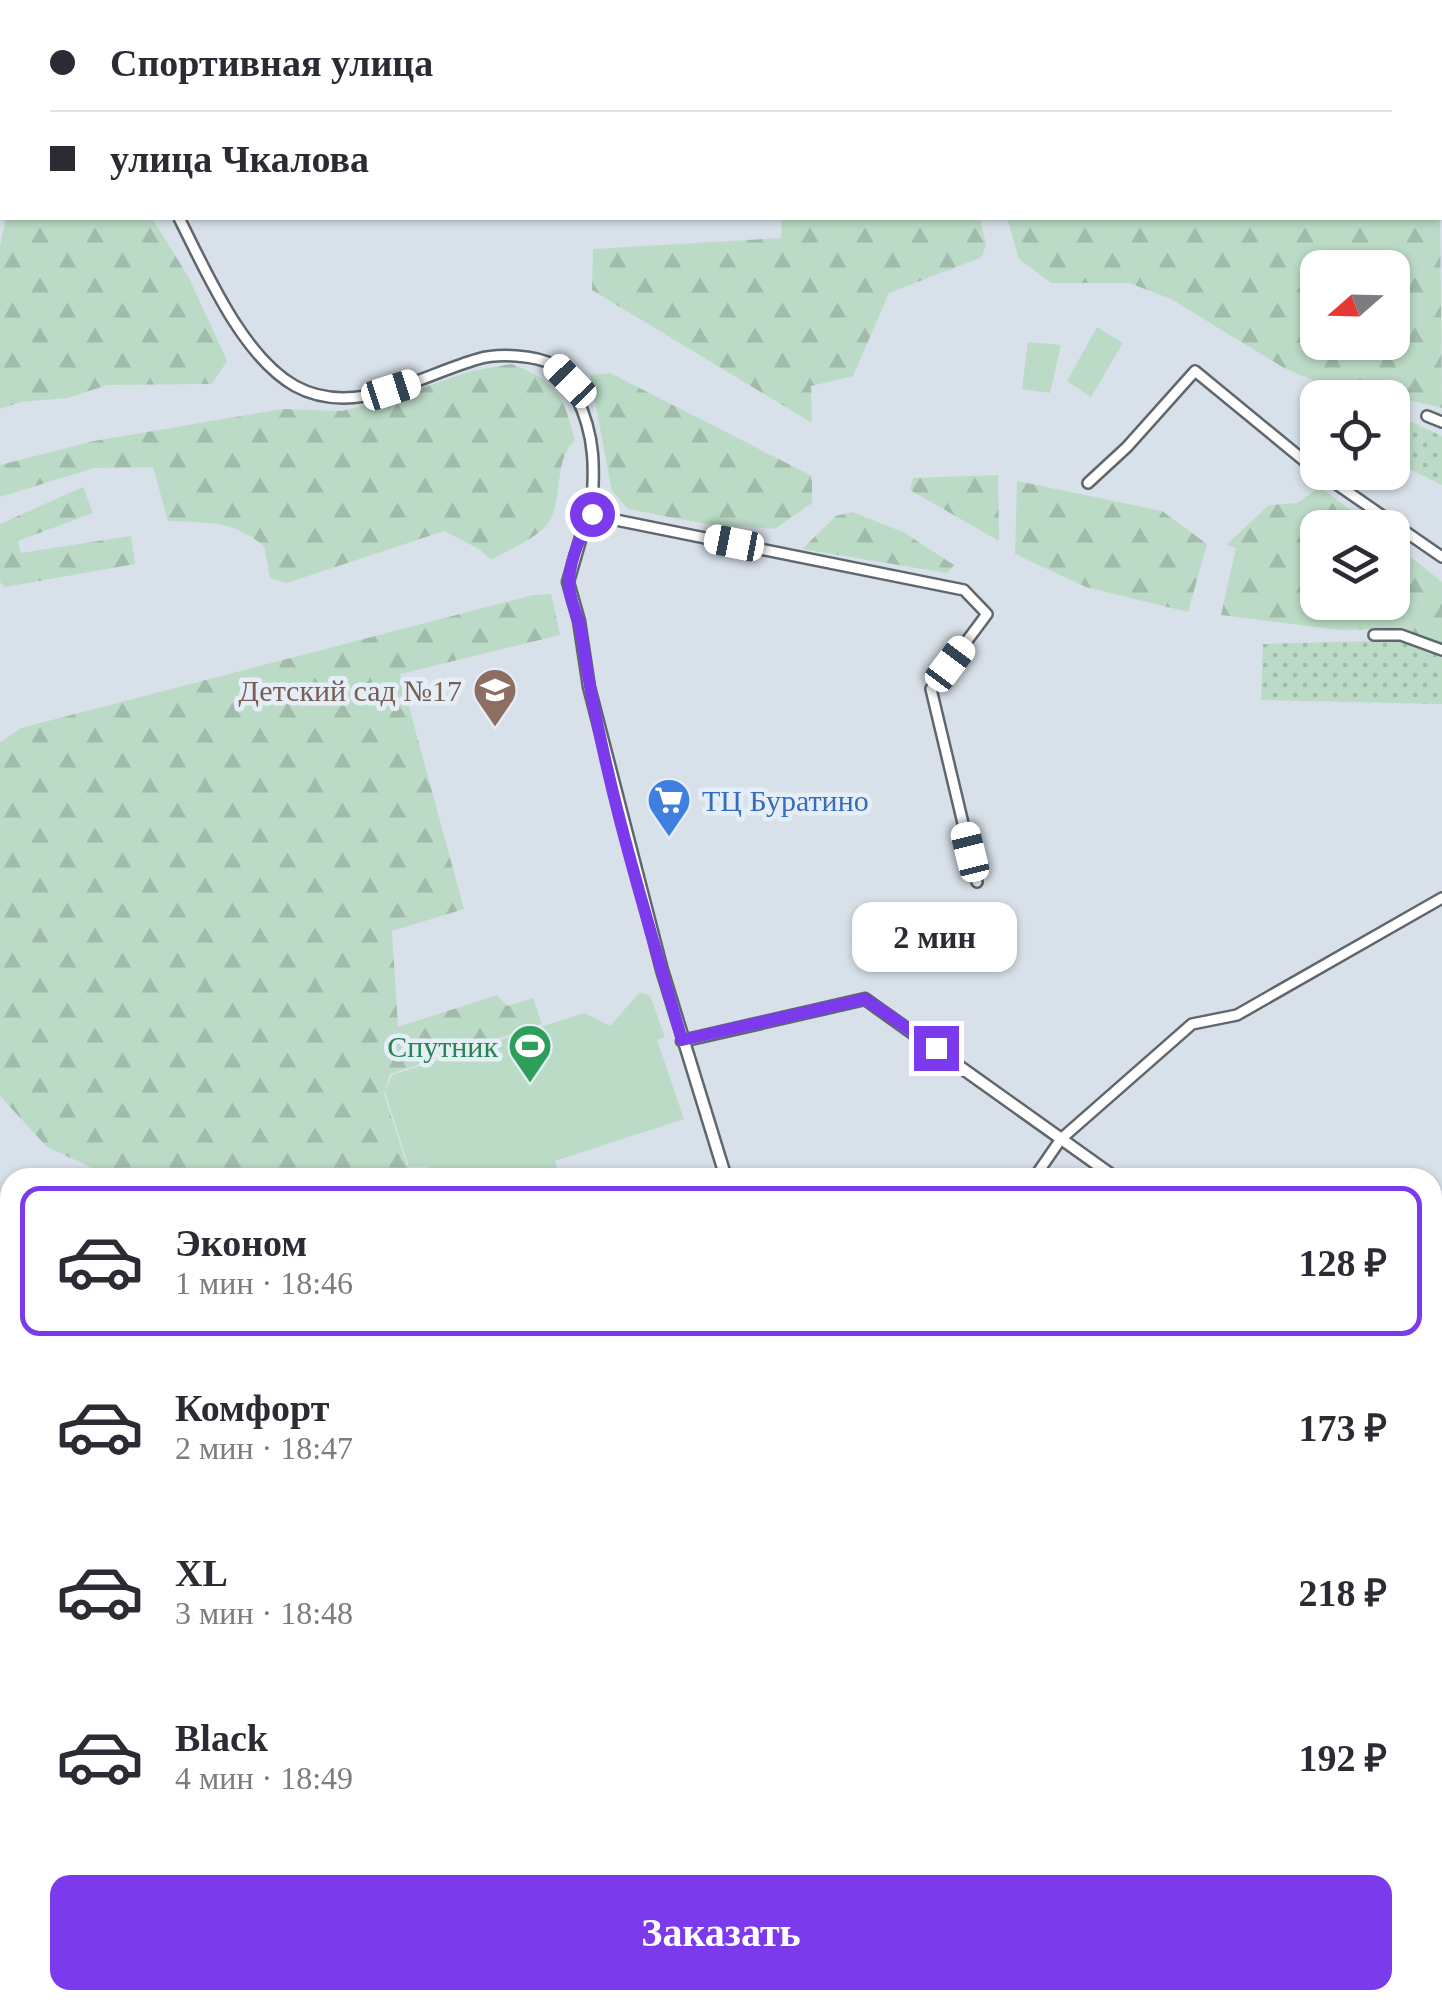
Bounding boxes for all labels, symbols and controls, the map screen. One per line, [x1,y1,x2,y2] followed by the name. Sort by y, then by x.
[110,42,433,84] text: Спортивная улица
[110,138,369,180] text: улица Чкалова
[1300,250,1410,360] north arrow
[1300,250,1410,620] map controls
[538,349,602,413] car
[358,366,424,414] car
[1300,380,1410,490] button: locate
[570,492,615,537] route start
[1300,510,1410,620] button: layers
[702,523,766,563] car
[920,631,980,697] car
[472,667,518,728] school or university icon: Детский сад №17
[238,674,462,707] place label: Детский сад №17
[646,777,692,838] supermarket icon: ТЦ Буратино
[702,784,869,817] place label: ТЦ Буратино
[948,819,992,885] car
[854,903,1018,973] callout: 2 мин
[893,919,976,955] text: 2 мин
[507,1023,553,1084] sports icon: Спутник
[914,1026,959,1071] route end
[387,1030,498,1063] place label: Спутник
[55,1216,145,1306] icon: car
[175,1222,307,1264] text: Эконом
[1298,1242,1387,1284] text: 128 ₽
[175,1265,353,1301] text: 1 мин · 18:46
[55,1381,145,1471] icon: car
[175,1387,329,1429] text: Комфорт
[1298,1407,1387,1449] text: 173 ₽
[175,1430,353,1466] text: 2 мин · 18:47
[55,1546,145,1636] icon: car
[175,1552,228,1594] text: XL
[1298,1572,1387,1614] text: 218 ₽
[175,1595,353,1631] text: 3 мин · 18:48
[55,1711,145,1801] icon: car
[175,1717,268,1759] text: Black
[1298,1737,1387,1779] text: 192 ₽
[175,1760,353,1796] text: 4 мин · 18:49
[50,1875,1392,1990] button: Заказать

